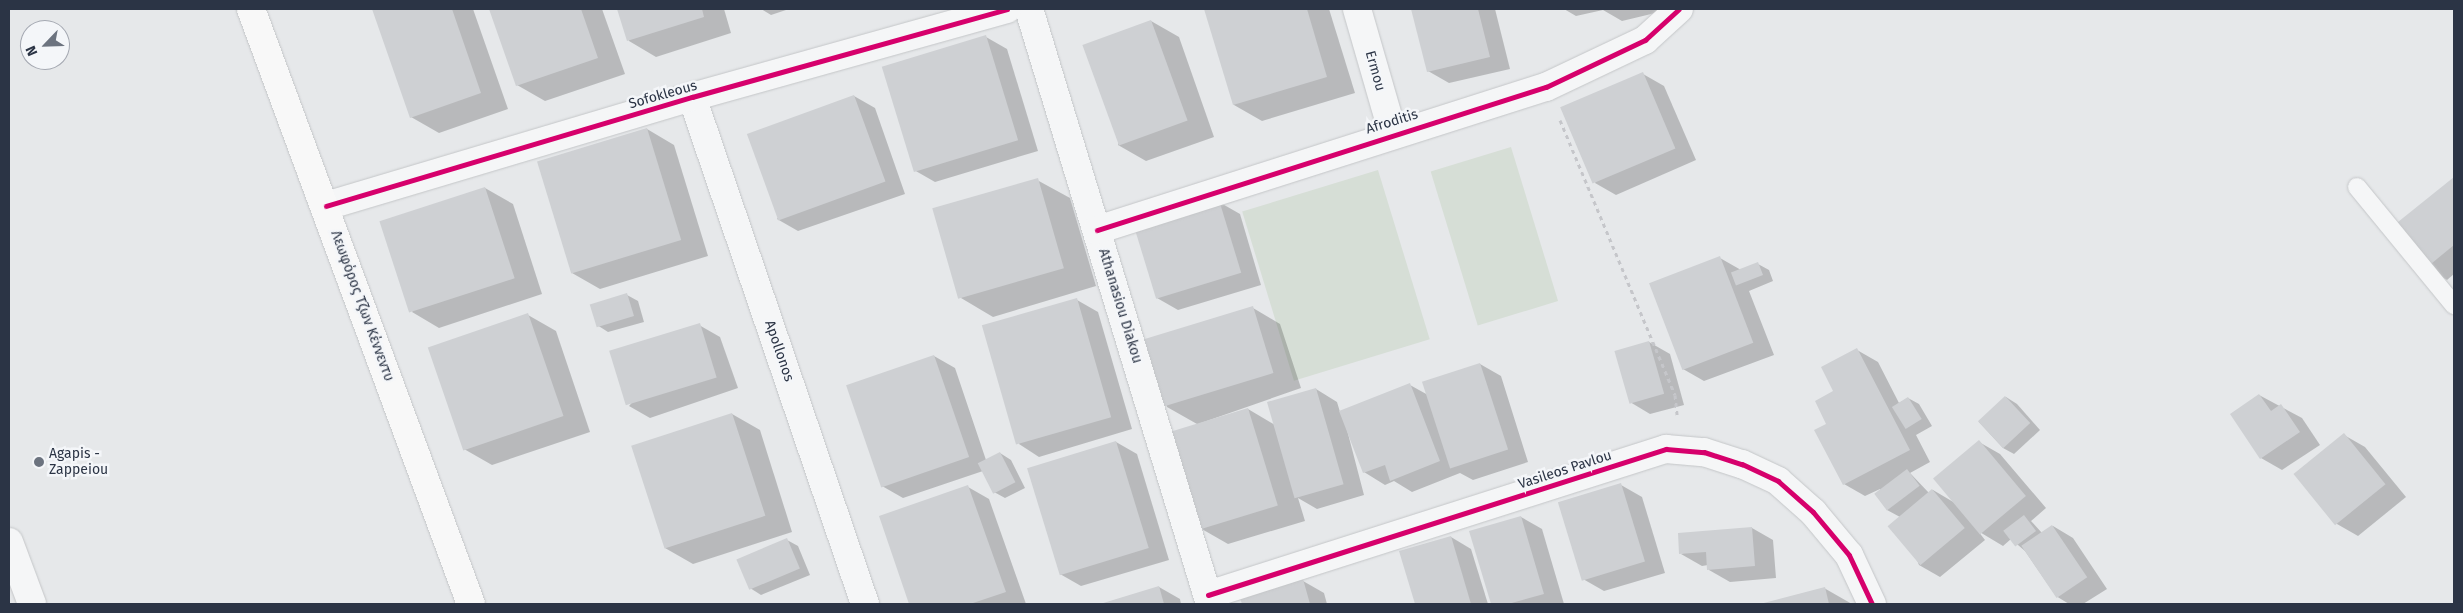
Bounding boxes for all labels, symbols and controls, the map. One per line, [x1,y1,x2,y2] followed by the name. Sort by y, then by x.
[20,20,70,70] north arrow
[22,43,41,59] text: N
[1361,49,1389,93] street label: Ermou
[627,77,699,113] street label: Sofokleous
[1364,106,1420,138] street label: Afroditis
[327,228,397,384] street label: Λεωφόρος Τζων Κέννεντυ
[1095,247,1145,365] street label: Athanasiou Diakou
[761,318,797,384] street label: Apollonos
[49,446,108,478] place label: Agapis - Zappeiou
[1516,447,1614,493] street label: Vasileos Pavlou
[33,456,45,468] marker: Agapis - Zappeiou

